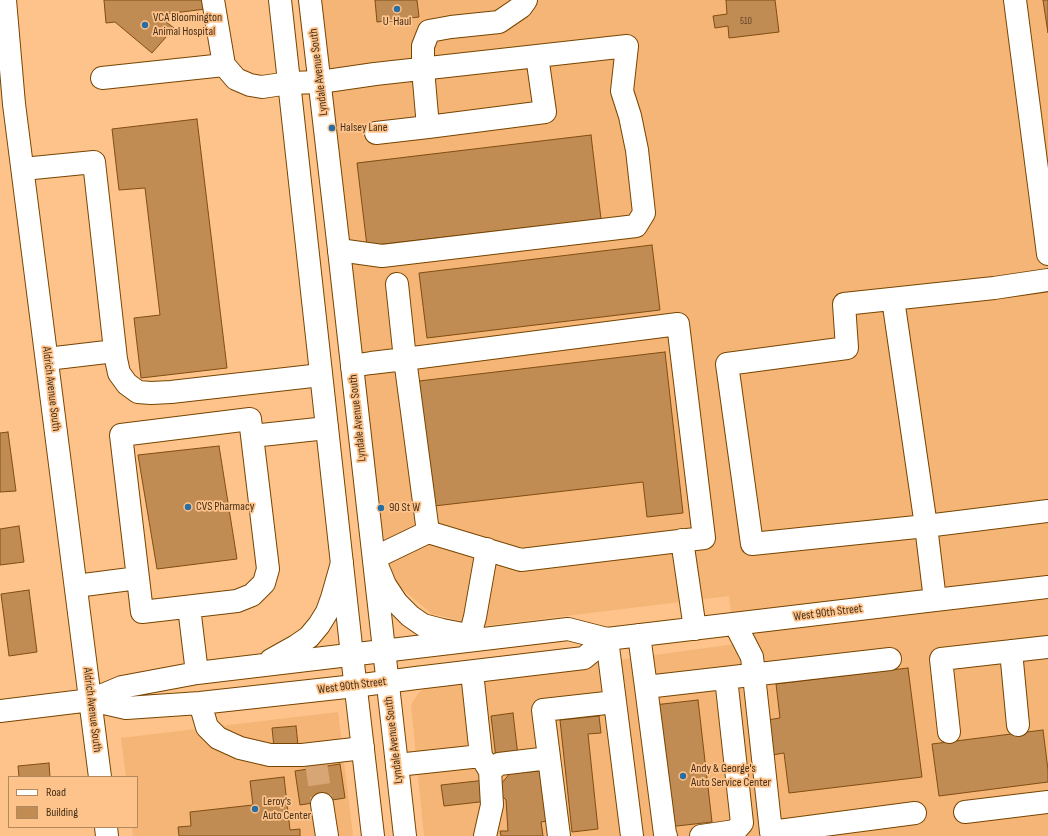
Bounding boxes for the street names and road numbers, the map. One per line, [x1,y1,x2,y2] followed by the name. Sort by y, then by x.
[307,28,331,116] street label: Lyndale Avenue South
[39,346,63,432] street label: Aldrich Avenue South
[346,374,370,462] street label: Lyndale Avenue South
[793,602,863,624] street label: West 90th Street
[80,667,104,753] street label: Aldrich Avenue South
[317,675,387,697] street label: West 90th Street
[382,696,406,784] street label: Lyndale Avenue South

